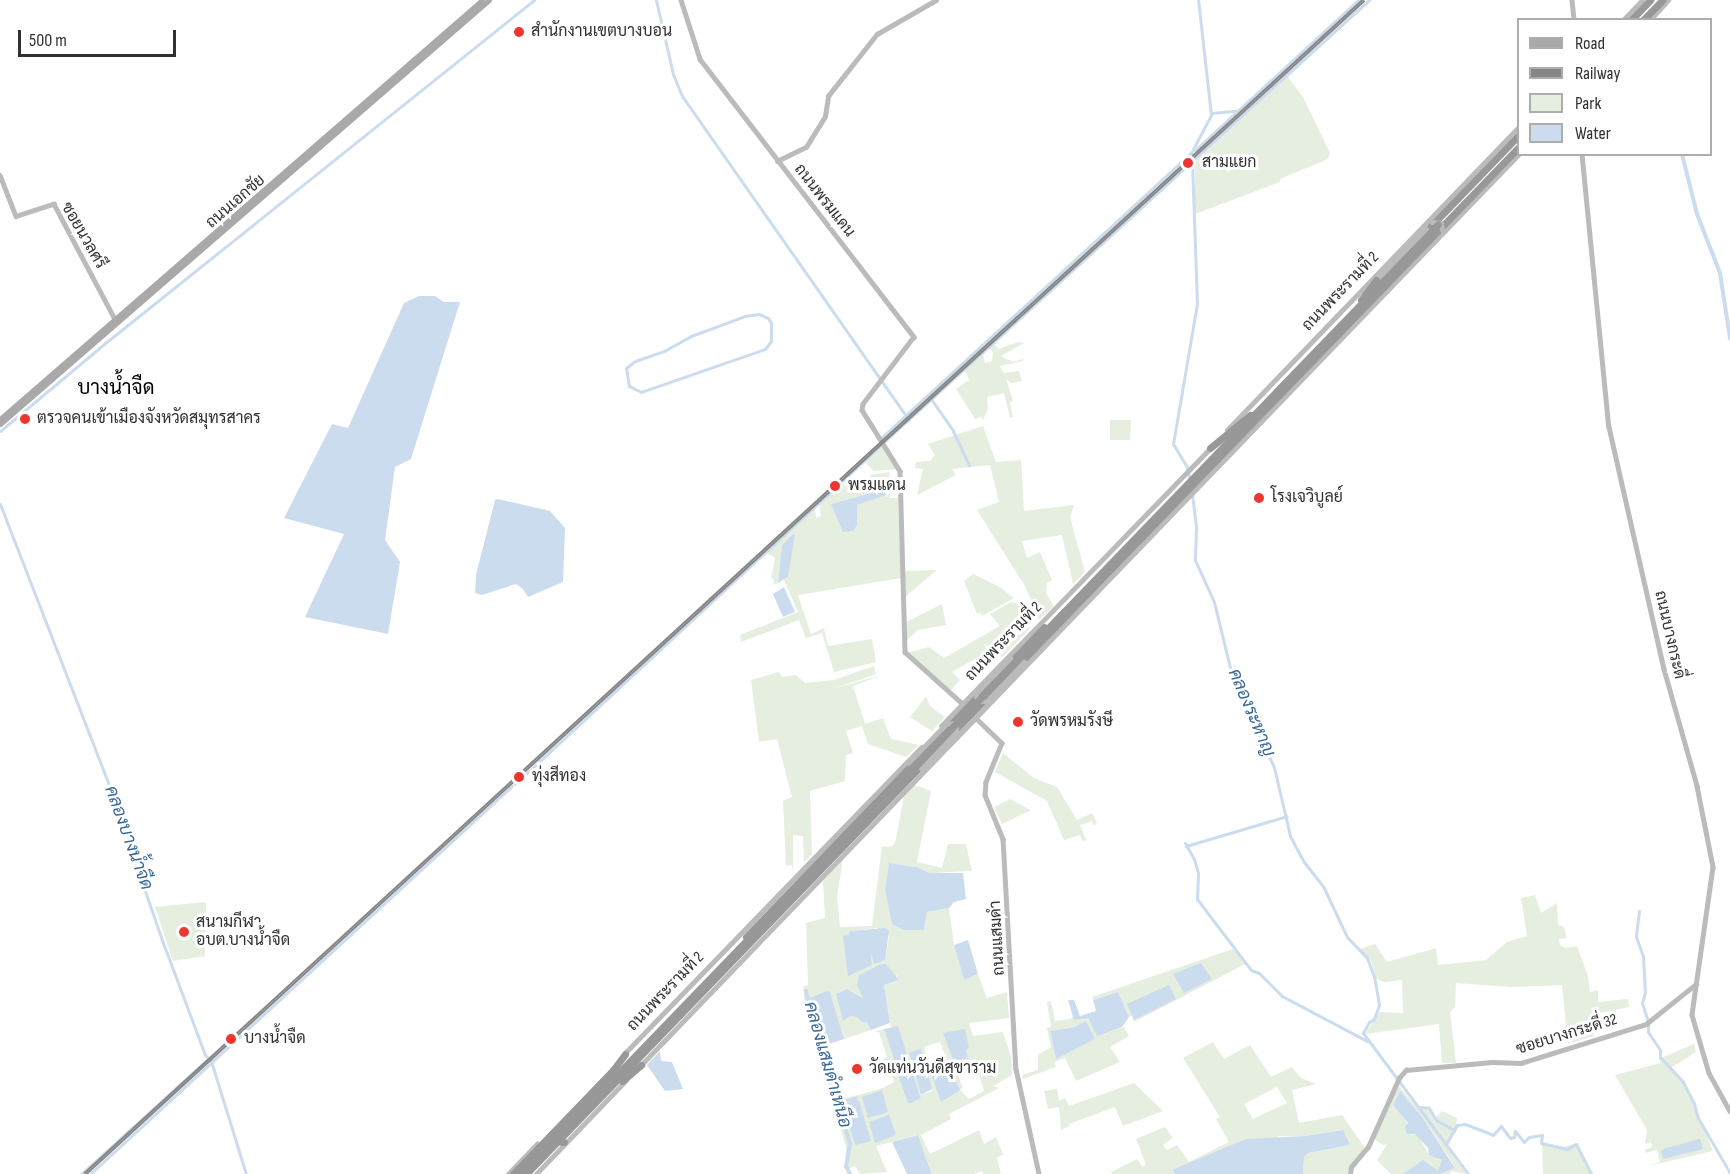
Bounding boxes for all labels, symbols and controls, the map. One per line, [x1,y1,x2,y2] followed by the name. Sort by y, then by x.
[21,18,178,56] scale bar
[1517,18,1712,156] legend
[531,22,672,42] place label: สำนักงานเขตบางบอน
[512,25,526,39] marker: สำนักงานเขตบางบอน
[29,30,67,51] text: 500 m
[1575,33,1605,54] text: Road
[1575,63,1620,84] text: Railway
[1575,93,1601,114] text: Park
[1575,123,1611,144] text: Water
[1202,153,1256,173] place label: สามแยก
[1179,154,1197,172] marker: สามแยก
[789,161,859,241] street label: ถนนพรมแดน
[202,171,270,233] street label: ถนนเอกชัย
[56,199,110,273] street label: ซอยนวลศรี
[1299,248,1383,336] street label: ถนนพระรามที่ 2
[77,376,155,400] district label: บางน้ำจืด
[37,409,261,429] place label: ตรวจคนเข้าเมืองจังหวัดสมุทรสาคร
[18,412,32,426] marker: ตรวจคนเข้าเมืองจังหวัดสมุทรสาคร
[848,476,906,496] place label: พรมแดน
[826,477,844,495] marker: พรมแดน
[1271,488,1343,508] place label: โรงเจวิบูลย์
[1252,491,1266,505] marker: โรงเจวิบูลย์
[1650,589,1688,681] street label: ถนนบางกระดี่
[962,598,1046,686] street label: ถนนพระรามที่ 2
[1223,666,1279,760] water label: คลองระหาญ
[1030,712,1113,732] place label: วัดพรหมรังษี
[1011,715,1025,729] marker: วัดพรหมรังษี
[532,767,586,787] place label: ทุ่งสีทอง
[510,768,528,786] marker: ทุ่งสีทอง
[99,783,157,893] water label: คลองบางน้ำจืด
[986,900,1010,976] street label: ถนนแสมดำ
[196,913,290,951] place label: สนามกีฬา อบต.บางน้ำจืด
[177,925,191,939] marker: สนามกีฬา อบต.บางน้ำจืด
[624,948,708,1036] street label: ถนนพระรามที่ 2
[799,999,855,1131] water label: คลองแสมดำเหนือ
[1514,1011,1620,1059] street label: ซอยบางกระดี่ 32
[244,1029,306,1049] place label: บางน้ำจืด
[222,1030,240,1048] marker: บางน้ำจืด
[869,1059,996,1079] place label: วัดแท่นวันดีสุขาราม
[850,1062,864,1076] marker: วัดแท่นวันดีสุขาราม

